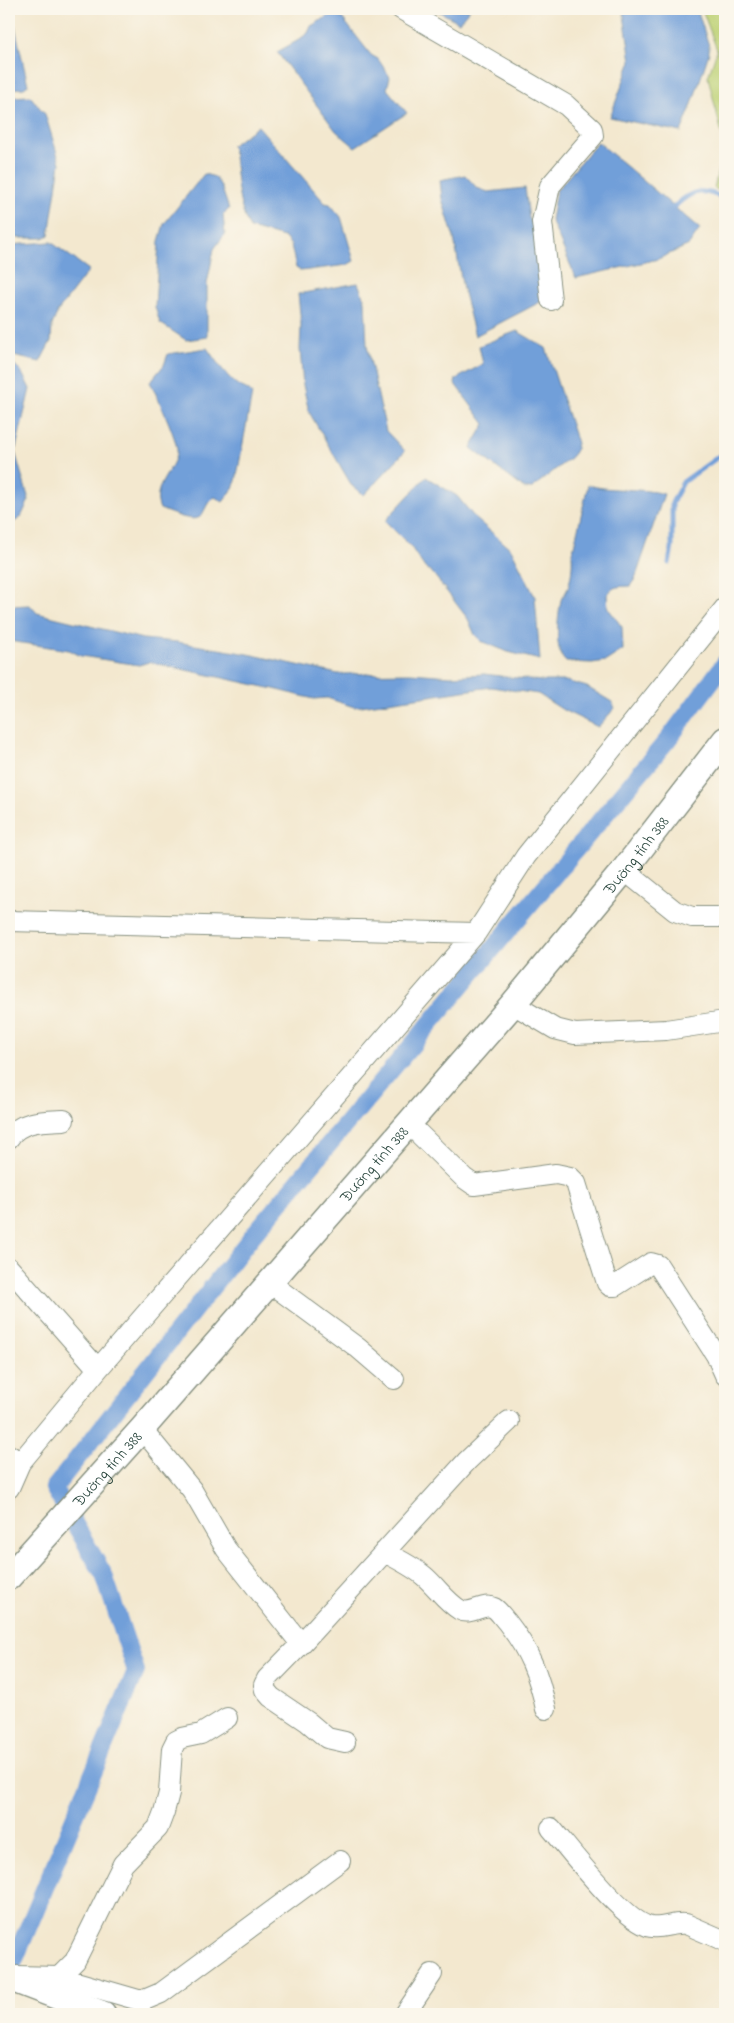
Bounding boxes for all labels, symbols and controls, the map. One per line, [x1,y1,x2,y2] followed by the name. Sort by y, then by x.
[597,812,676,902] street label: Đường tỉnh 388
[334,1122,415,1209] street label: Đường tỉnh 388
[67,1426,149,1514] street label: Đường tỉnh 388

